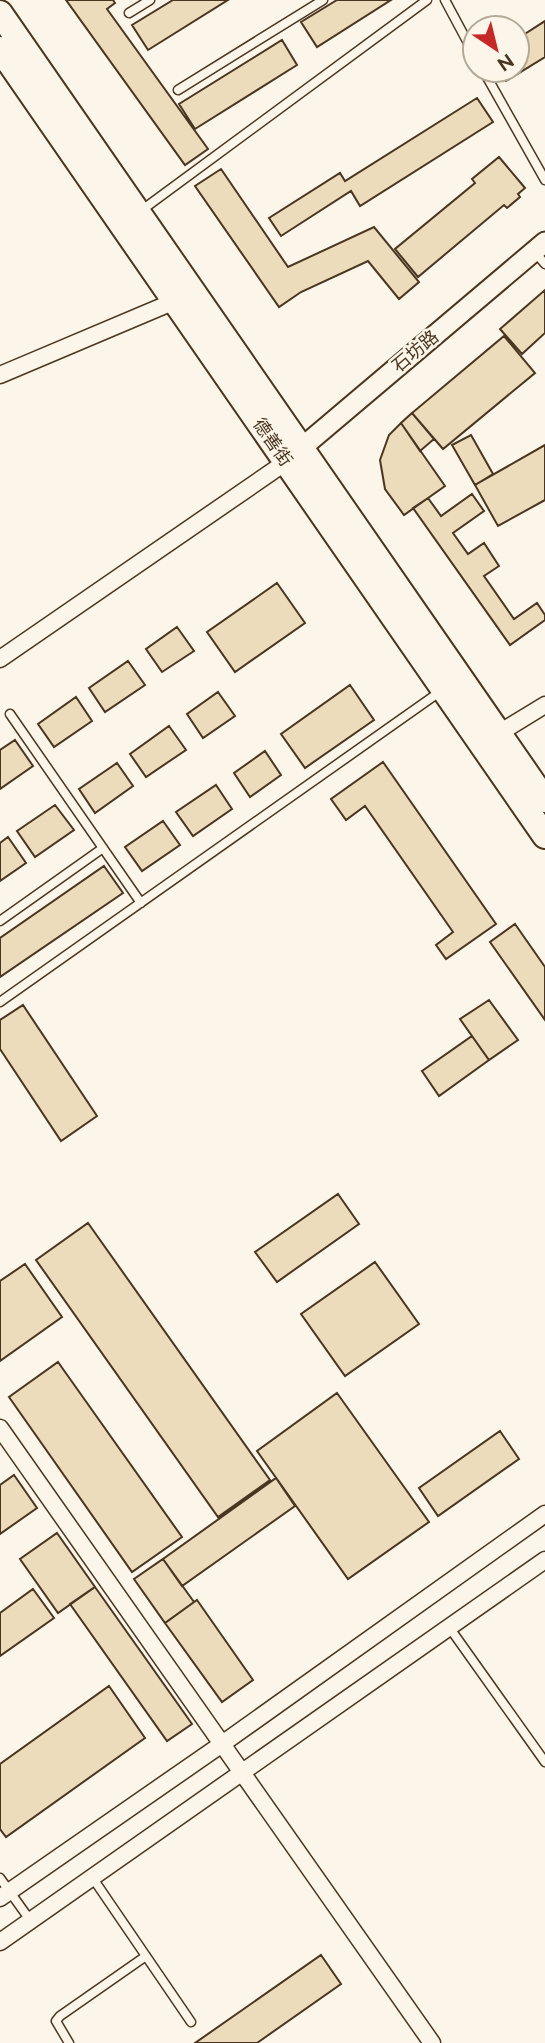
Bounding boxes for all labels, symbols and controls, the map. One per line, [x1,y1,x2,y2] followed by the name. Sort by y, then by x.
[461,14,531,84] north arrow
[494,50,518,76] text: N
[388,326,442,376] street label: 石坊路
[249,414,297,470] street label: 德善街

